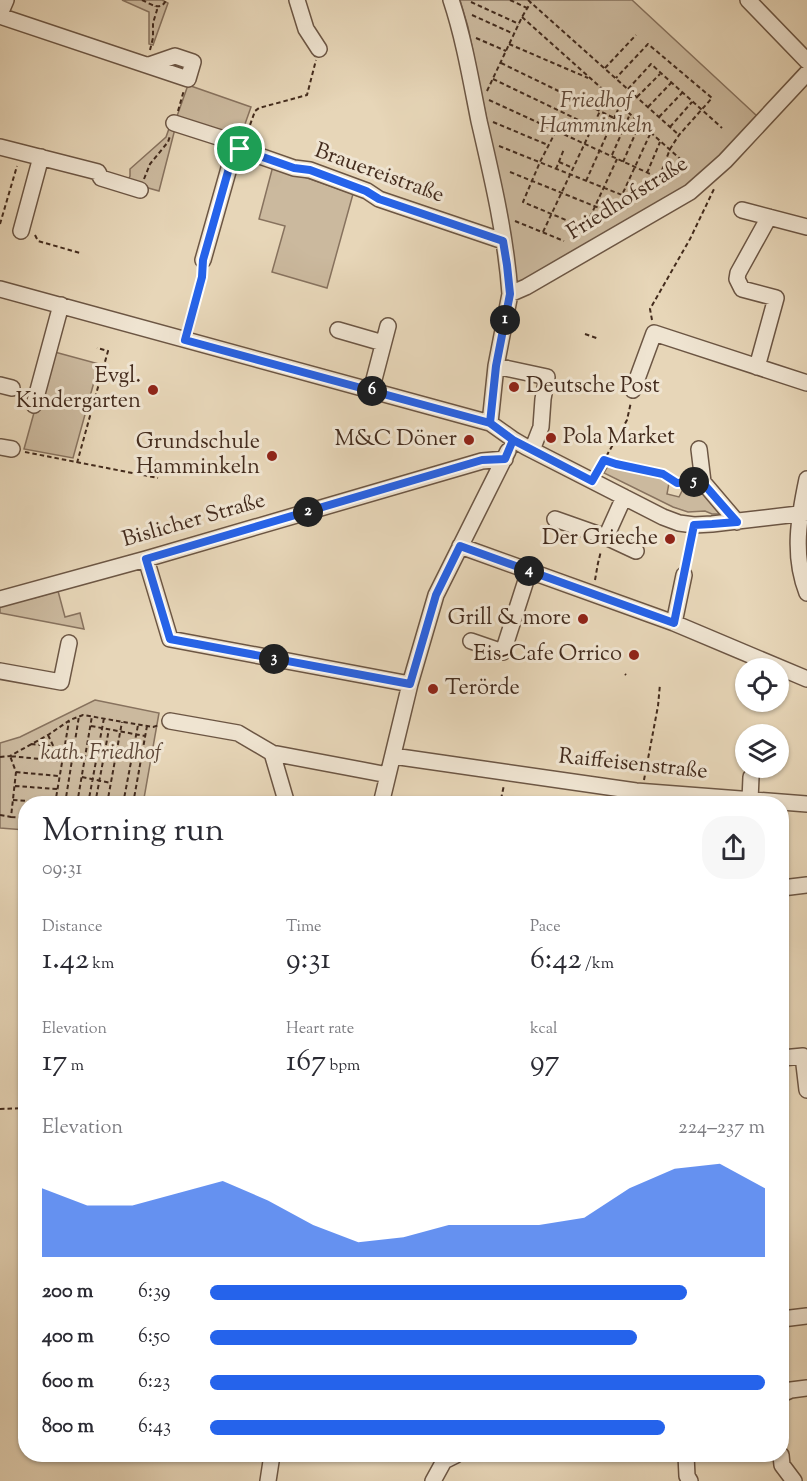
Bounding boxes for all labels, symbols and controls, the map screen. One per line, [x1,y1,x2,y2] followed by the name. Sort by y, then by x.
[539,86,653,143] park label: Friedhof Hamminkeln
[214,123,265,174] pin
[223,132,256,165] icon: arrive
[310,136,448,212] street label: Brauereistraße
[561,149,695,249] street label: Friedhofstraße
[490,305,520,335] pin: 1
[502,308,508,331] text: 1
[16,361,141,418] place label: Evgl. Kindergarten
[526,371,660,403] place label: Deutsche Post
[357,376,387,406] pin: 6
[368,379,376,402] text: 6
[507,380,521,394] marker: Deutsche Post
[146,383,160,397] marker: Evgl. Kindergarten
[563,422,675,454] place label: Pola Market
[334,424,457,456] place label: M&C Döner
[136,427,260,484] place label: Grundschule Hamminkeln
[544,431,558,445] marker: Pola Market
[462,433,476,447] marker: M&C Döner
[265,449,279,463] marker: Grundschule Hamminkeln
[679,467,709,497] pin: 5
[691,470,697,493] text: 5
[119,485,269,557] street label: Bislicher Straße
[293,497,323,527] pin: 2
[304,500,312,523] text: 2
[542,523,658,555] place label: Der Grieche
[663,532,677,546] marker: Der Grieche
[514,556,544,586] pin: 4
[525,559,533,582] text: 4
[448,603,571,635] place label: Grill & more
[576,612,590,626] marker: Grill & more
[473,639,622,671] place label: Eis-Cafe Orrico
[259,644,289,674] pin: 3
[271,647,277,670] text: 3
[627,648,641,662] marker: Eis-Cafe Orrico
[735,658,789,778] map controls
[735,658,789,712] button: locate
[445,673,520,705] place label: Terörde
[426,682,440,696] marker: Terörde
[735,724,789,778] button: layers
[41,738,164,770] park label: kath. Friedhof
[557,741,709,789] street label: Raiffeisenstraße
[42,808,224,856] text: Morning run
[702,816,765,879] button: share
[42,855,82,884] text: 09:31
[42,916,102,939] text: Distance
[286,916,322,939] text: Time
[530,916,561,939] text: Pace
[42,939,89,982] text: 1.42
[286,939,331,982] text: 9:31
[530,939,582,982] text: 6:42
[89,953,114,976] text: km
[582,953,614,976] text: /km
[42,1018,107,1041] text: Elevation
[286,1018,354,1041] text: Heart rate
[530,1018,558,1041] text: kcal
[42,1041,67,1084] text: 17
[286,1041,326,1084] text: 167
[530,1041,560,1084] text: 97
[67,1055,84,1078] text: m
[326,1055,360,1078] text: bpm
[42,1114,123,1143] text: Elevation
[678,1114,765,1143] text: 224–237 m
[42,1278,93,1307] text: 200 m
[138,1278,171,1307] text: 6:39
[42,1323,94,1352] text: 400 m
[138,1323,170,1352] text: 6:50
[42,1368,94,1397] text: 600 m
[138,1368,170,1397] text: 6:23
[42,1413,94,1442] text: 800 m
[138,1413,171,1442] text: 6:43

